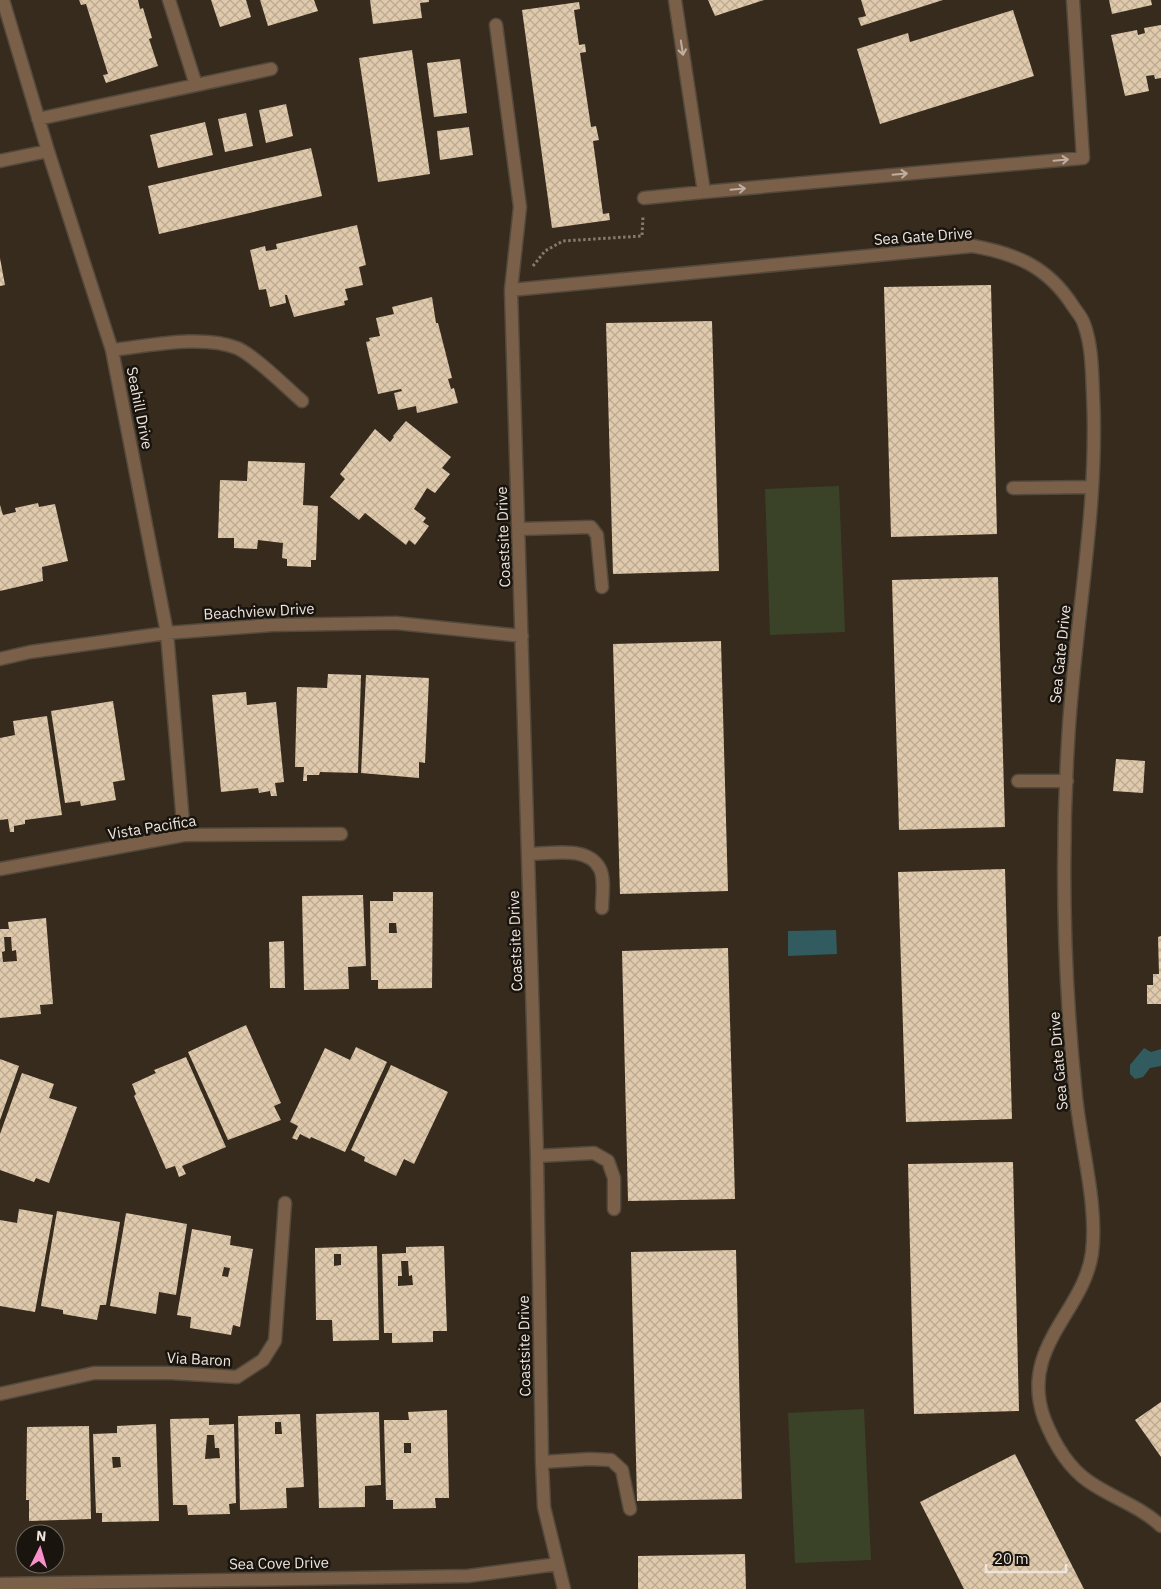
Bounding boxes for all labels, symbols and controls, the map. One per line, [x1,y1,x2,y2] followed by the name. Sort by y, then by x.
[677,40,687,56] one-way arrow
[1053,155,1069,164] one-way arrow
[891,170,907,179] one-way arrow
[730,185,746,194] one-way arrow
[873,223,973,249] street label: Sea Gate Drive
[123,365,157,451] street label: Seahill Drive
[492,486,514,588] street label: Coastsite Drive
[203,599,315,623] street label: Beachview Drive
[1045,604,1075,704] street label: Sea Gate Drive
[106,811,198,843] street label: Vista Pacifica
[504,890,526,992] street label: Coastsite Drive
[1044,1011,1072,1111] street label: Sea Gate Drive
[514,1295,534,1397] street label: Coastsite Drive
[166,1348,232,1370] street label: Via Baron
[15,1524,65,1574] north arrow
[35,1527,47,1545] text: N
[986,1542,1066,1574] scale bar
[994,1549,1029,1568] text: 20 m
[229,1553,329,1573] street label: Sea Cove Drive

